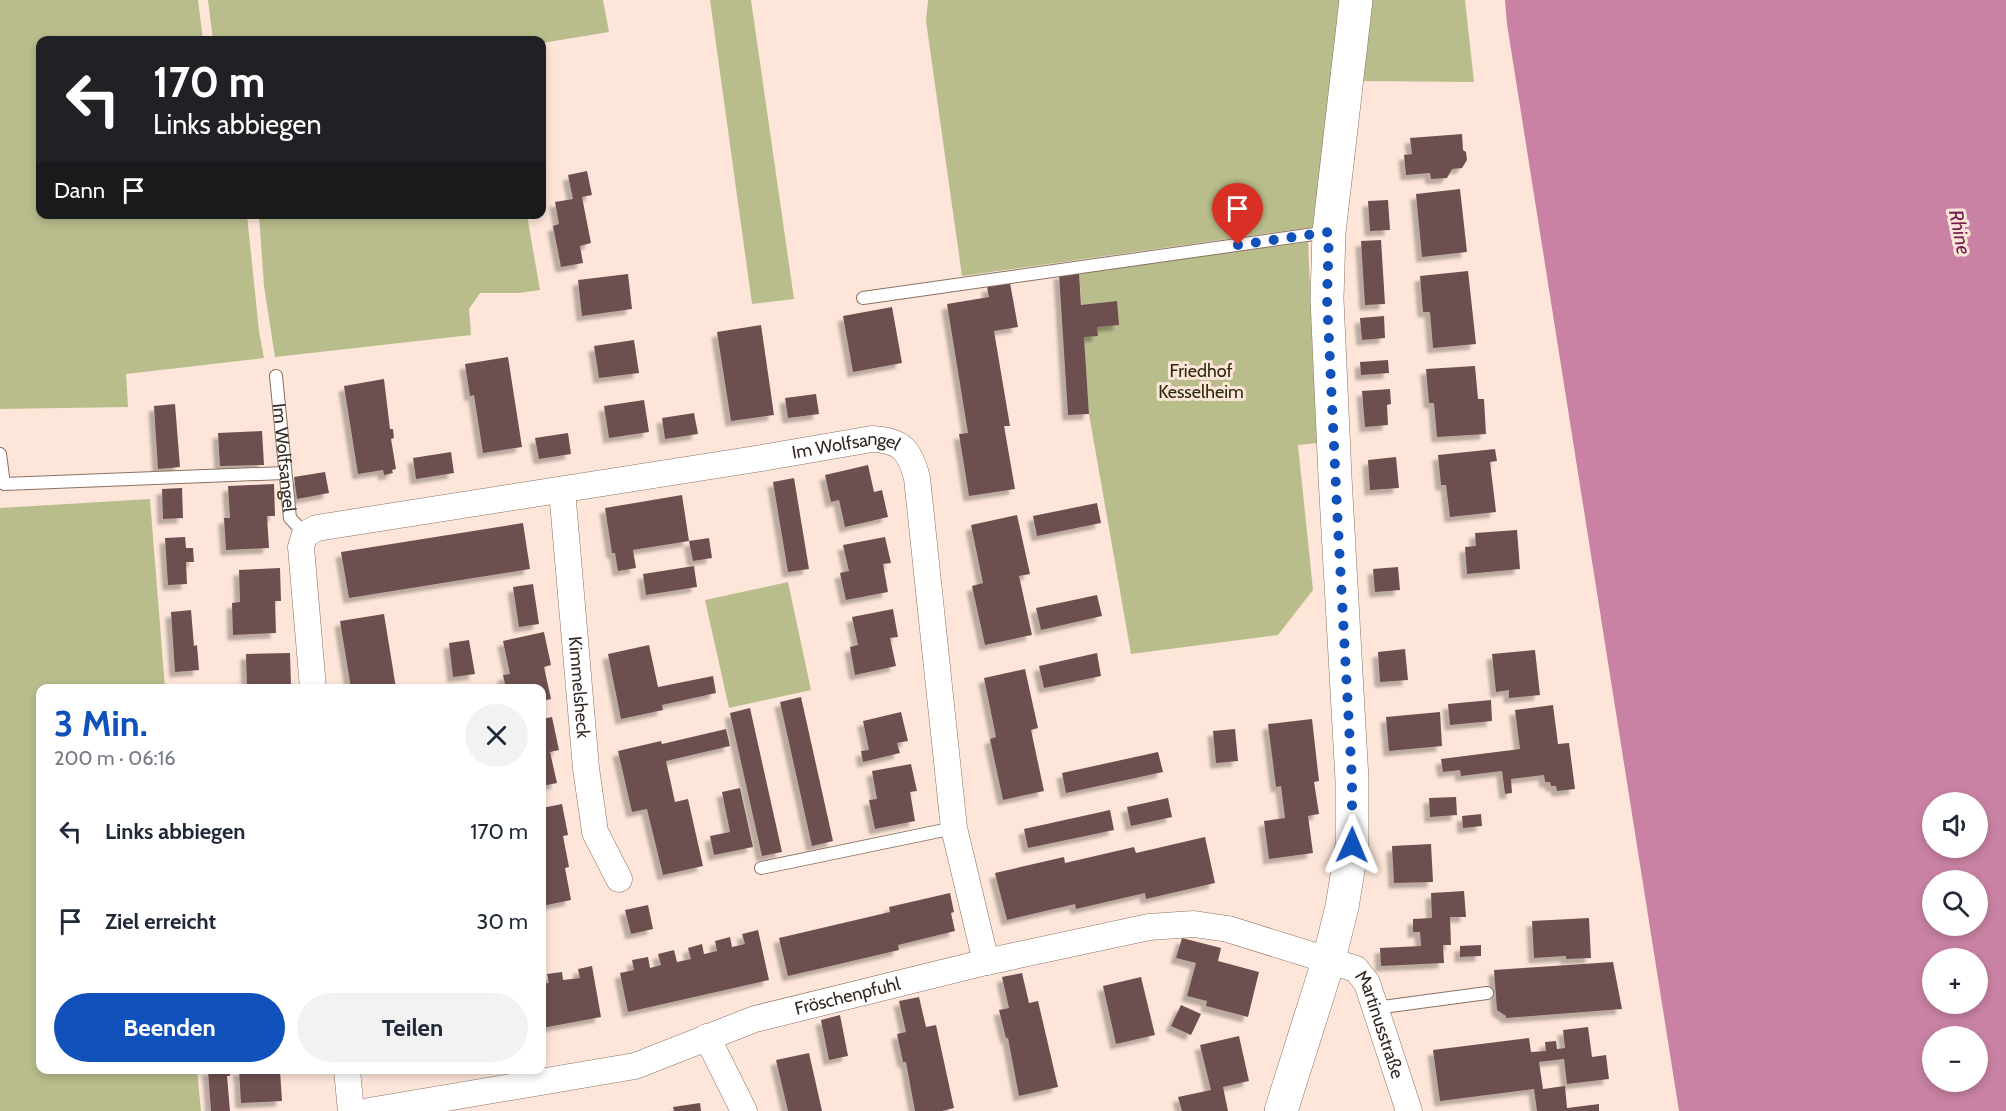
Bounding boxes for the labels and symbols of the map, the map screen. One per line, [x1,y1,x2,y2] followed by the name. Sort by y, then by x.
[1212,183,1263,245] pin
[1944,208,1976,256] water label: Rhine
[1158,360,1244,403] park label: Friedhof Kesselheim
[268,402,300,514] street label: Im Wolfsangel
[790,428,905,464] street label: Im Wolfsangel
[564,635,594,740] street label: Kimmelsheck
[1320,813,1384,877] position arrow
[1350,966,1409,1081] street label: Martinusstraße
[792,972,903,1020] street label: Fröschenpfuhl

